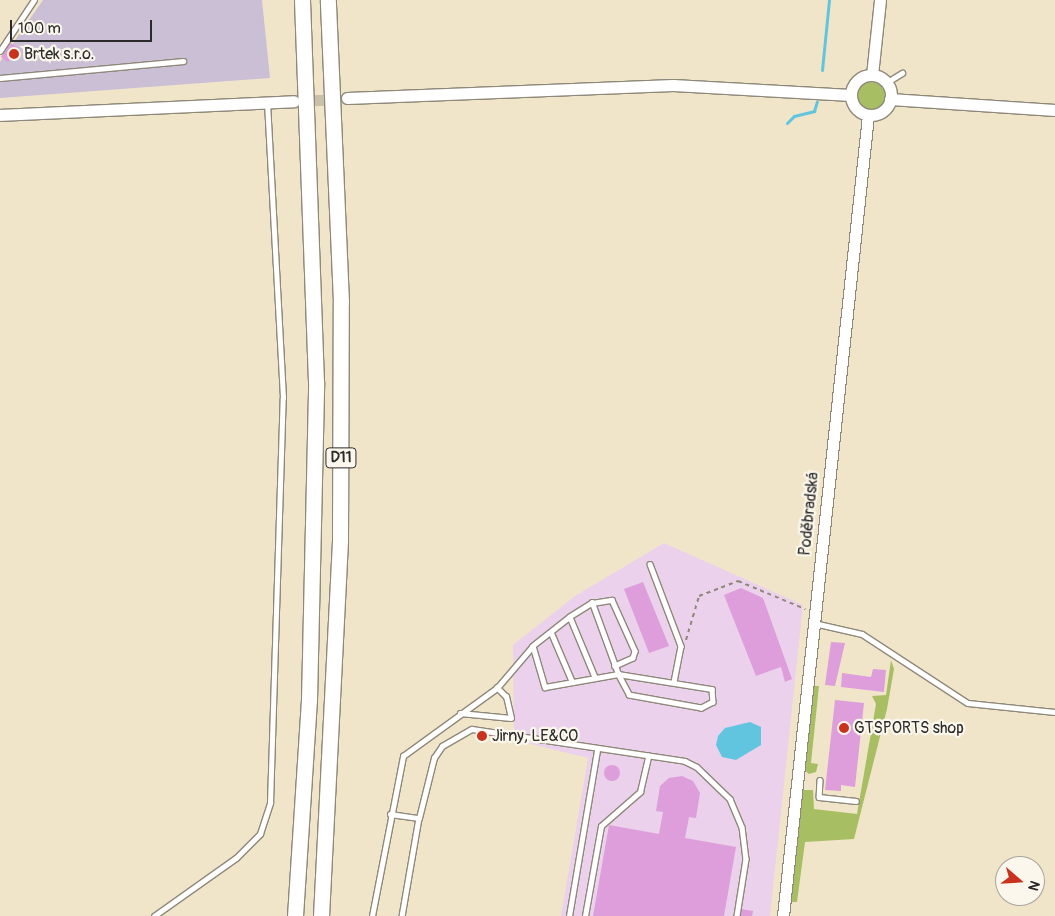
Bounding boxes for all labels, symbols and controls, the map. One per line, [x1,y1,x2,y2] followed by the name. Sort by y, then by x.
[12,10,155,42] scale bar
[18,19,61,38] text: 100 m
[24,44,94,64] place label: Brtek s.r.o.
[8,48,20,60] marker: Brtek s.r.o.
[325,446,357,470] road number: D11
[795,471,823,557] street label: Poděbradská
[854,718,964,738] place label: GTSPORTS shop
[838,722,850,734] marker: GTSPORTS shop
[492,726,578,746] place label: Jirny, LE&CO
[476,730,488,742] marker: Jirny, LE&CO
[995,856,1045,906] north arrow
[1024,878,1043,893] text: N

